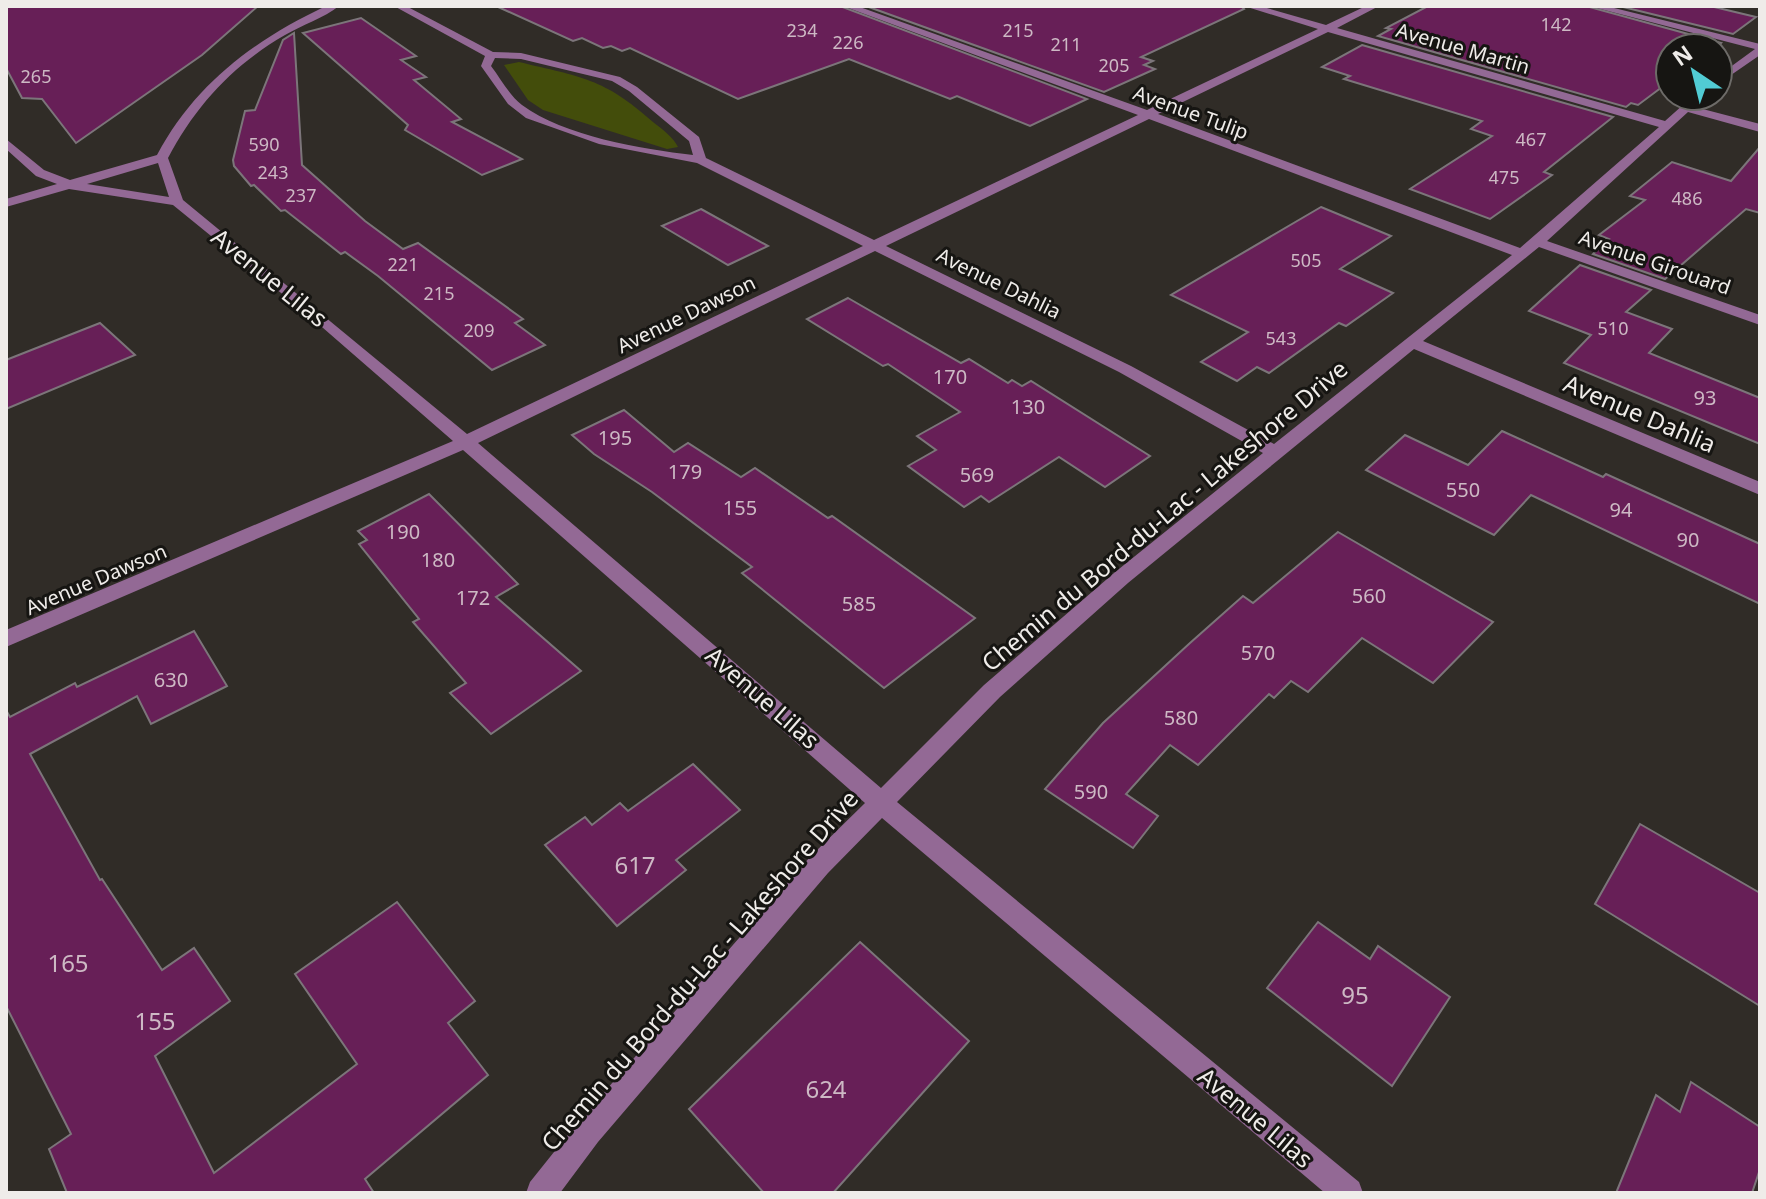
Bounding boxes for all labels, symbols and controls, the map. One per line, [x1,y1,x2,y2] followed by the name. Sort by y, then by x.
[1541,12,1571,36] house number: 142
[1393,16,1533,80] street label: Avenue Martin
[787,18,817,42] house number: 234
[1003,18,1033,42] house number: 215
[833,30,863,54] house number: 226
[1051,32,1081,56] house number: 211
[1654,32,1734,112] north arrow
[1666,37,1698,72] text: N
[1099,53,1129,77] house number: 205
[21,64,51,88] house number: 265
[1130,79,1252,145] street label: Avenue Tulip
[1516,127,1546,151] house number: 467
[249,132,279,156] house number: 590
[258,160,288,184] house number: 243
[1489,165,1519,189] house number: 475
[286,183,316,207] house number: 237
[1672,186,1702,210] house number: 486
[205,220,335,334] street label: Avenue Lilas
[1576,223,1734,301] street label: Avenue Girouard
[932,241,1066,325] street label: Avenue Dahlia
[1291,248,1321,272] house number: 505
[388,252,418,276] house number: 221
[612,269,760,359] street label: Avenue Dawson
[424,281,454,305] house number: 215
[1598,316,1628,340] house number: 510
[464,318,494,342] house number: 209
[1266,326,1296,350] house number: 543
[974,352,1354,678] street label: Chemin du Bord-du-Lac - Lakeshore Drive
[933,363,967,390] house number: 170
[1559,366,1721,460] street label: Avenue Dahlia
[1694,384,1716,411] house number: 93
[1011,393,1045,420] house number: 130
[598,424,632,451] house number: 195
[668,458,702,485] house number: 179
[960,461,994,488] house number: 569
[1446,476,1480,503] house number: 550
[723,494,757,521] house number: 155
[1610,496,1633,523] house number: 94
[386,518,420,545] house number: 190
[1677,526,1699,553] house number: 90
[21,537,171,621] street label: Avenue Dawson
[421,546,455,573] house number: 180
[1352,582,1386,609] house number: 560
[456,584,490,611] house number: 172
[842,590,876,617] house number: 585
[699,638,827,756] street label: Avenue Lilas
[1241,639,1275,666] house number: 570
[154,666,188,693] house number: 630
[1164,704,1198,731] house number: 580
[1074,778,1108,805] house number: 590
[533,783,865,1157] street label: Chemin du Bord-du-Lac - Lakeshore Drive
[614,848,656,881] house number: 617
[47,946,89,979] house number: 165
[1341,978,1369,1011] house number: 95
[134,1004,176,1037] house number: 155
[1192,1059,1320,1175] street label: Avenue Lilas
[805,1072,847,1105] house number: 624

